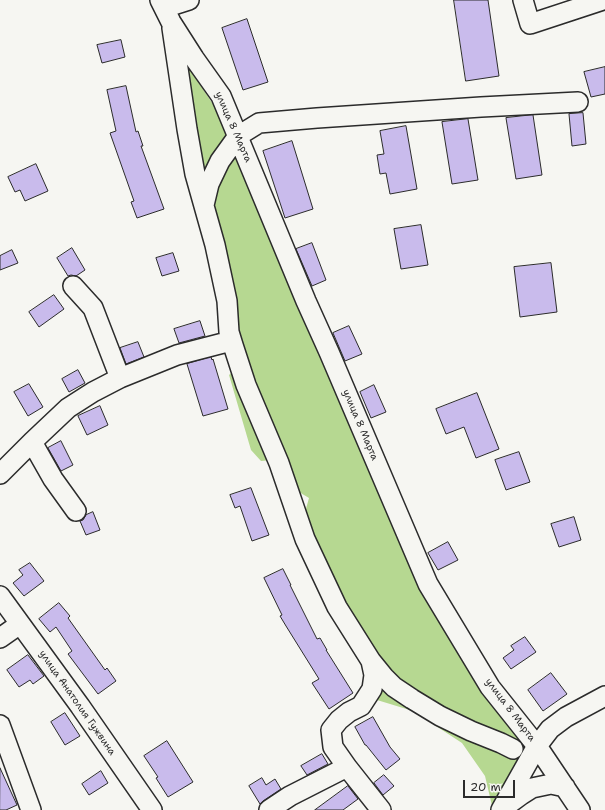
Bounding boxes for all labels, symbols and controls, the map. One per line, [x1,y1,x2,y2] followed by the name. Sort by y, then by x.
[212,90,254,164] street label: улица 8 Марта
[340,388,380,462] street label: улица 8 Марта
[36,648,118,758] street label: улица Анатолия Гужвина
[482,676,538,744] street label: улица 8 Марта
[465,772,517,798] scale bar
[470,779,501,795] text: 20 m

